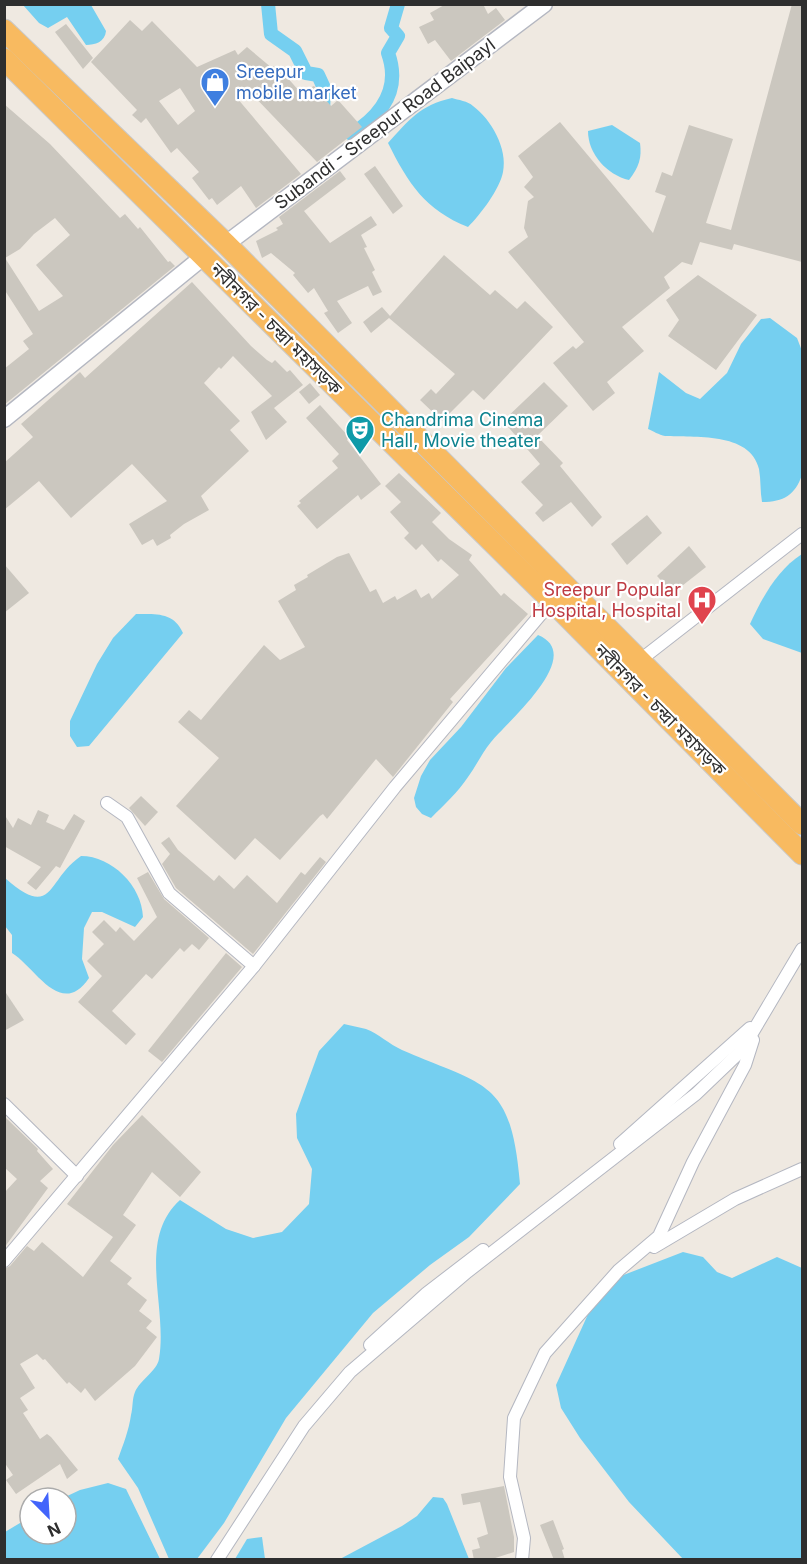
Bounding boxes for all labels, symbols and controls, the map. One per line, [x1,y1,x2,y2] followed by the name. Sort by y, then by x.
[270,34,499,213] street label: Subandi - Sreepur Road Baipayl
[236,61,357,103] place label: Sreepur mobile market
[199,66,231,108] shop icon: Sreepur mobile market
[206,258,347,399] street label: নবীনগর - চন্দ্রা মহাসড়ক
[381,409,543,451] place label: Chandrima Cinema Hall, Movie theater
[344,414,376,456] theatre icon: Chandrima Cinema Hall, Movie theater
[532,579,681,621] place label: Sreepur Popular Hospital, Hospital
[686,584,718,626] hospital icon: Sreepur Popular Hospital, Hospital
[590,639,731,780] street label: নবীনগর - চন্দ্রা মহাসড়ক
[18,1486,78,1546] north arrow
[44,1518,64,1541] text: N

